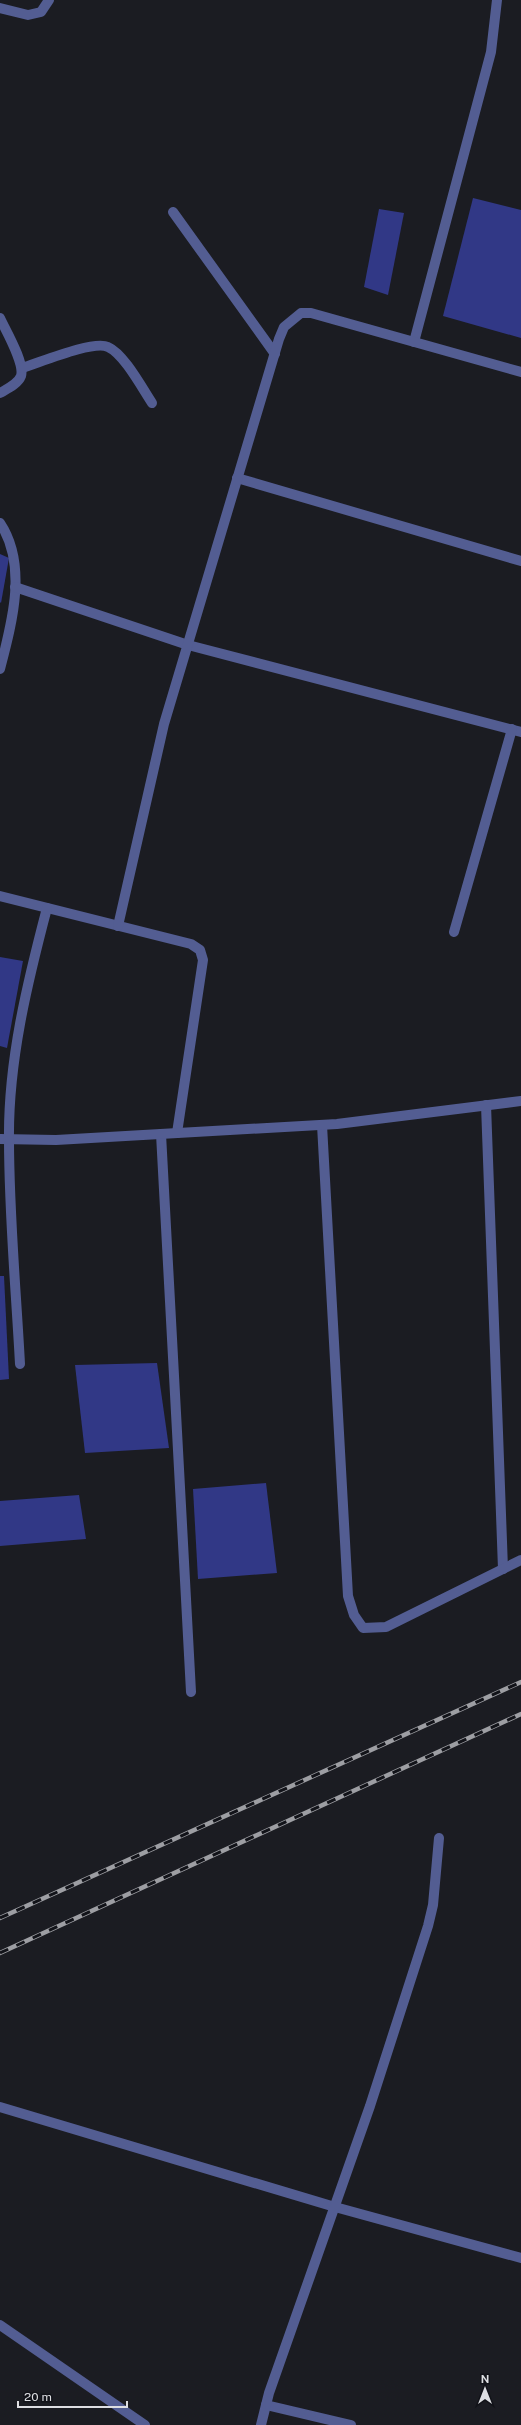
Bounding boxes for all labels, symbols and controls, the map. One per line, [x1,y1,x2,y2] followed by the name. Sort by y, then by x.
[465,2369,505,2409] north arrow
[481,2373,489,2385] text: N
[18,2383,127,2409] scale bar
[24,2390,52,2404] text: 20 m

